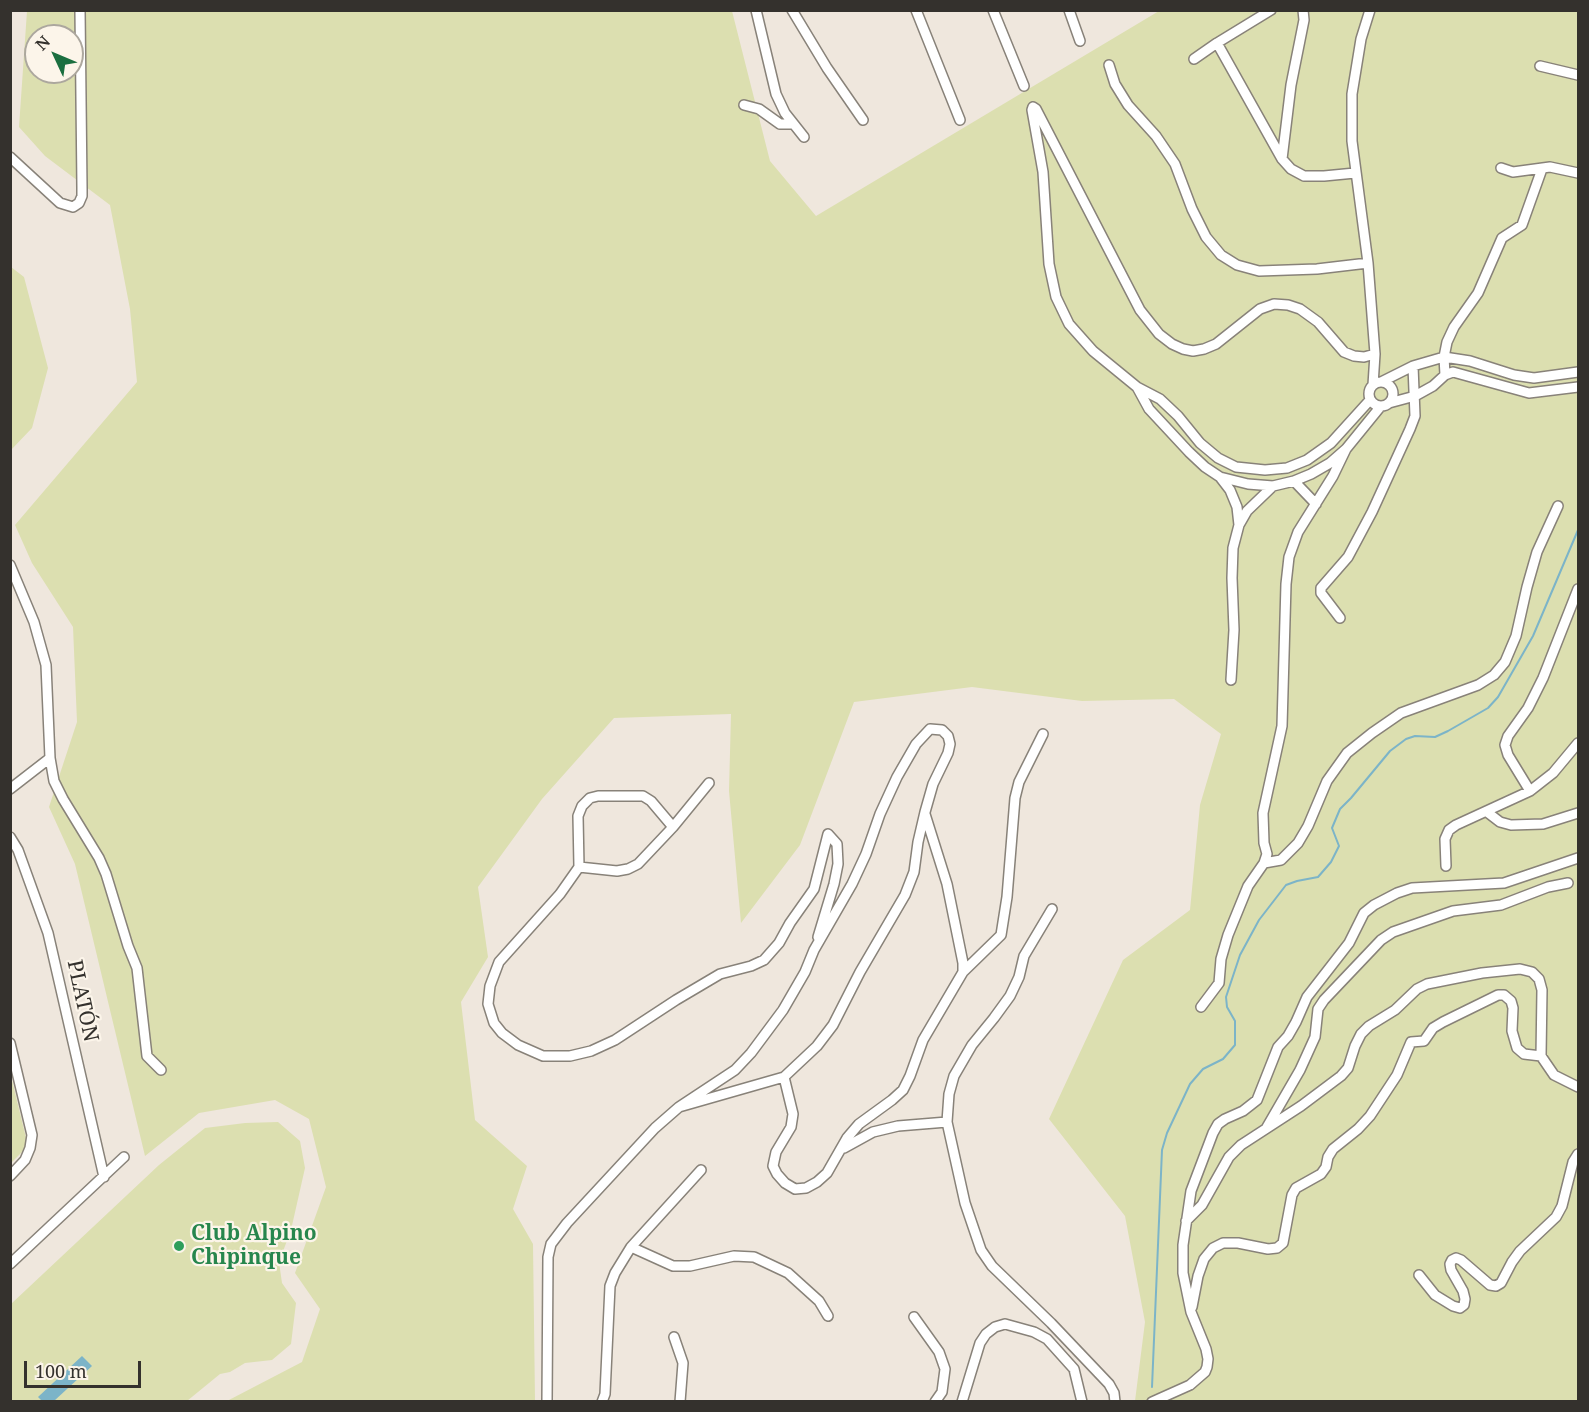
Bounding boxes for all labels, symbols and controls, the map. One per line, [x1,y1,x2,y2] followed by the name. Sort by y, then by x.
[24,24,84,84] north arrow
[30,31,55,55] text: N
[61,958,103,1044] street label: PLATÓN
[191,1221,317,1271] place label: Club Alpino Chipinque
[172,1239,186,1253] marker: Club Alpino Chipinque
[27,1349,144,1387] scale bar
[35,1359,87,1383] text: 100 m

